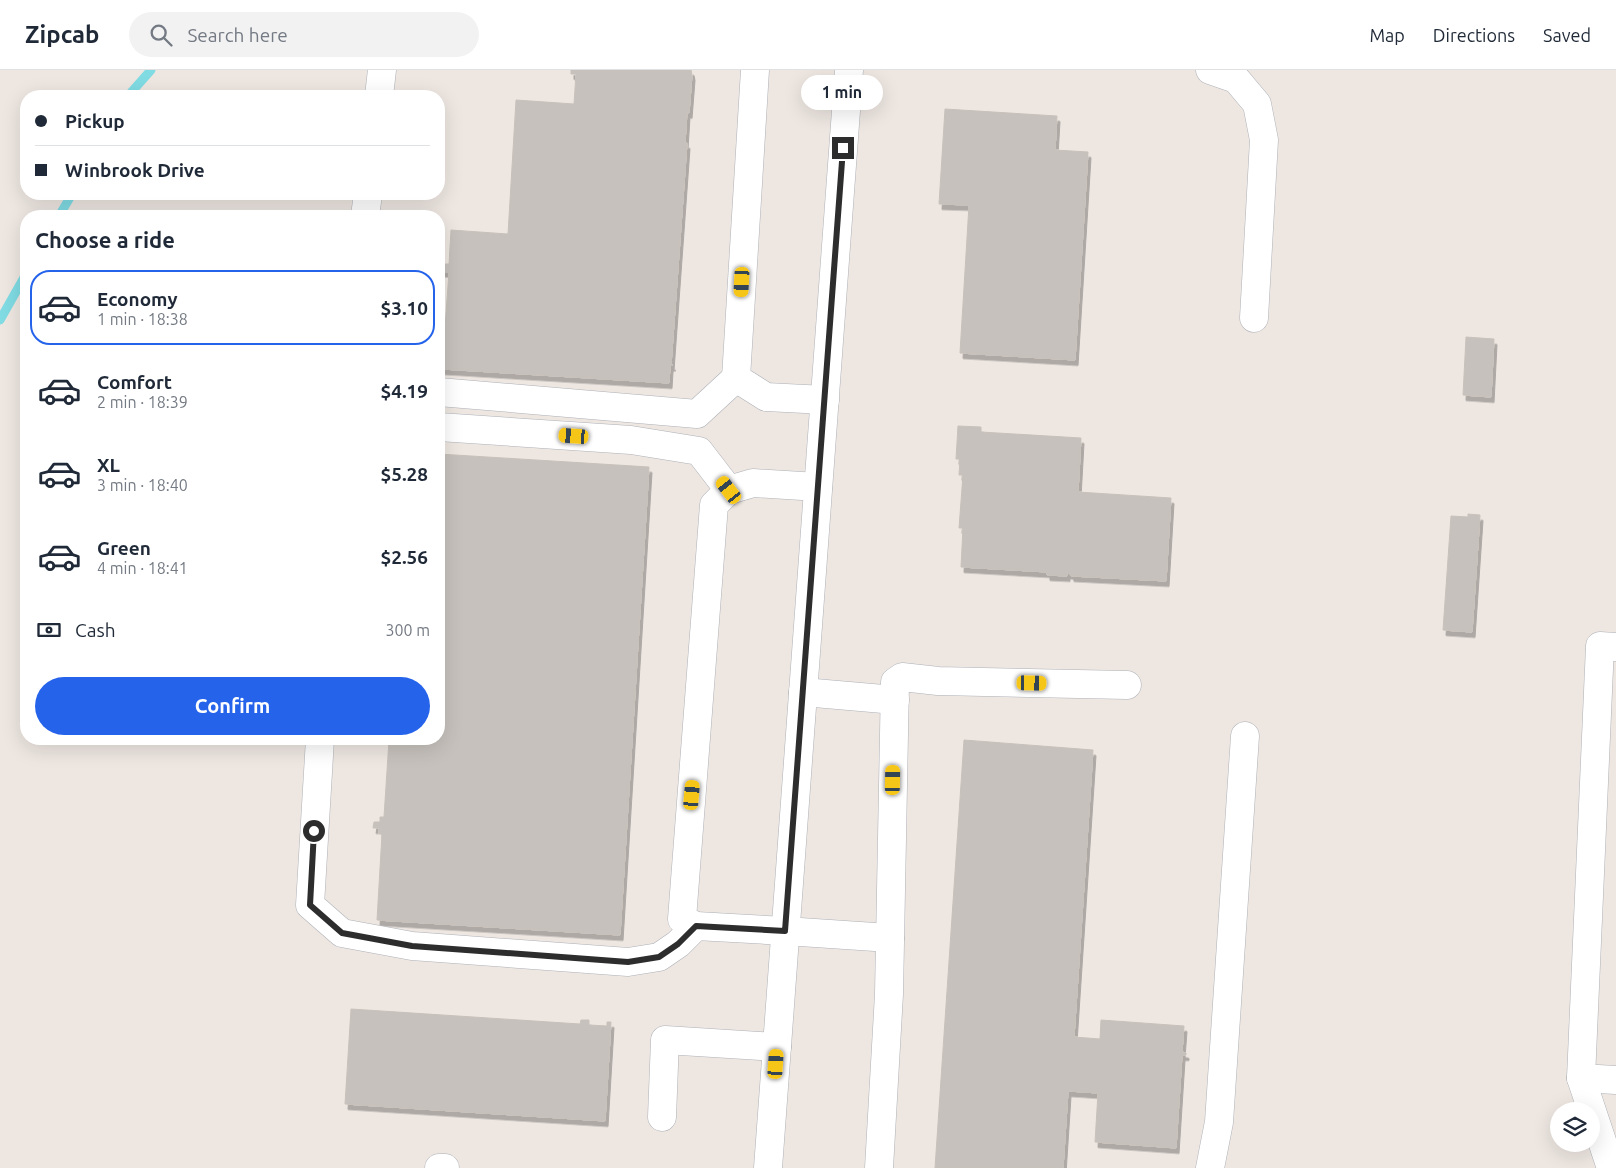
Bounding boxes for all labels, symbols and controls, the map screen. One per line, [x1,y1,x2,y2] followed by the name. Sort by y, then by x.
[129,12,479,57] search box
[25,21,99,48] text: Zipcab
[147,21,175,49] icon: search
[187,24,288,46] text: Search here
[1369,25,1405,45] text: Map
[1433,25,1515,45] text: Directions
[1543,25,1591,45] text: Saved
[802,75,884,110] callout: 1 min
[822,83,862,101] text: 1 min
[65,110,125,132] text: Pickup
[832,137,854,159] route end
[65,159,205,181] text: Winbrook Drive
[35,227,175,252] text: Choose a ride
[733,267,750,297] car
[37,285,82,330] icon: car
[97,288,178,310] text: Economy
[380,297,428,319] text: $3.10
[97,310,188,328] text: 1 min · 18:38
[37,368,82,413] icon: car
[97,371,172,393] text: Comfort
[380,380,428,402] text: $4.19
[97,393,188,411] text: 2 min · 18:39
[558,427,589,445] car
[37,451,82,496] icon: car
[97,454,120,476] text: XL
[380,463,428,485] text: $5.28
[713,474,744,506] car
[97,476,188,494] text: 3 min · 18:40
[37,534,82,579] icon: car
[97,537,151,559] text: Green
[380,546,428,568] text: $2.56
[97,559,188,577] text: 4 min · 18:41
[35,616,63,644] icon: cash
[75,619,116,641] text: Cash
[385,621,430,639] text: 300 m
[1016,675,1047,691] car
[35,677,430,735] button: Confirm
[885,765,900,795] car
[683,779,700,811] car
[303,820,325,842] route start
[767,1049,784,1079] car
[1550,1102,1600,1152] map controls
[1550,1102,1600,1152] button: layers

